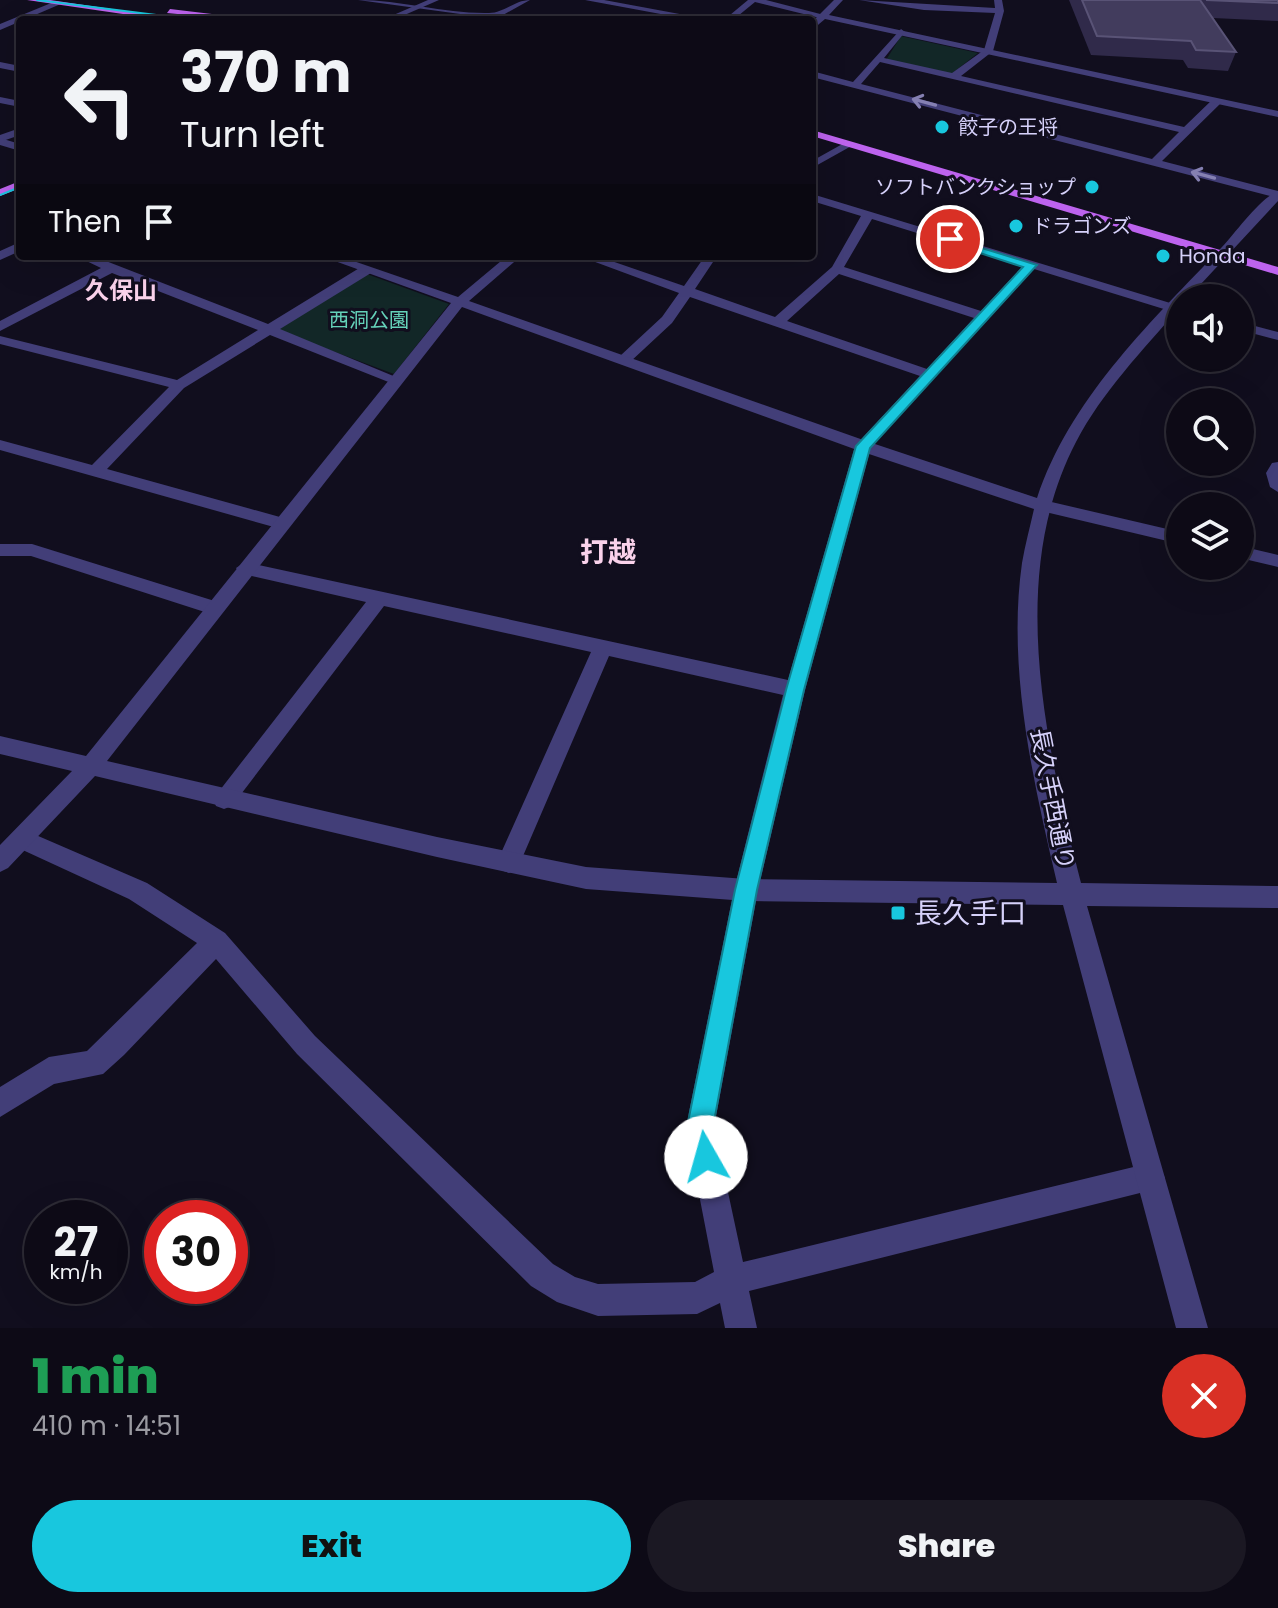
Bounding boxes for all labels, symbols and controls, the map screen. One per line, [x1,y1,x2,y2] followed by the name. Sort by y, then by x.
[180,33,352,112] text: 370 m
[48,48,152,152] icon: left
[912,94,938,109] one-way arrow
[180,109,325,160] text: Turn left
[958,113,1058,141] place label: 餃子の王将
[933,118,951,136] marker: 餃子の王将
[1190,167,1216,182] one-way arrow
[875,173,1076,201] place label: ソフトバンクショップ
[1083,178,1101,196] marker: ソフトバンクショップ
[48,200,121,243] text: Then
[137,200,181,244] icon: arrive
[916,205,984,273] pin
[1032,212,1132,240] place label: ドラゴンズ
[928,217,972,261] icon: arrive
[1007,217,1025,235] marker: ドラゴンズ
[1179,242,1245,270] place label: Honda
[1154,247,1172,265] marker: Honda
[85,274,157,307] district label: 久保山
[1166,284,1254,580] map controls
[1166,284,1254,372] button: sound
[329,306,409,334] park label: 西洞公園
[1166,388,1254,476] button: search
[1166,492,1254,580] button: layers
[580,533,636,572] district label: 打越
[1023,725,1083,873] street label: 長久手西通り
[914,894,1026,933] place label: 長久手口
[889,904,907,922] marker: 長久手口
[664,1115,748,1199] position arrow
[144,1200,248,1304] speed limit sign: 30
[54,1214,98,1270] text: 27
[49,1258,103,1286] text: km/h
[32,1343,159,1410] text: 1 min
[1162,1354,1246,1438] button: close
[32,1408,181,1444] text: 410 m · 14:51
[32,1500,631,1592] button: Exit
[647,1500,1246,1592] button: Share

